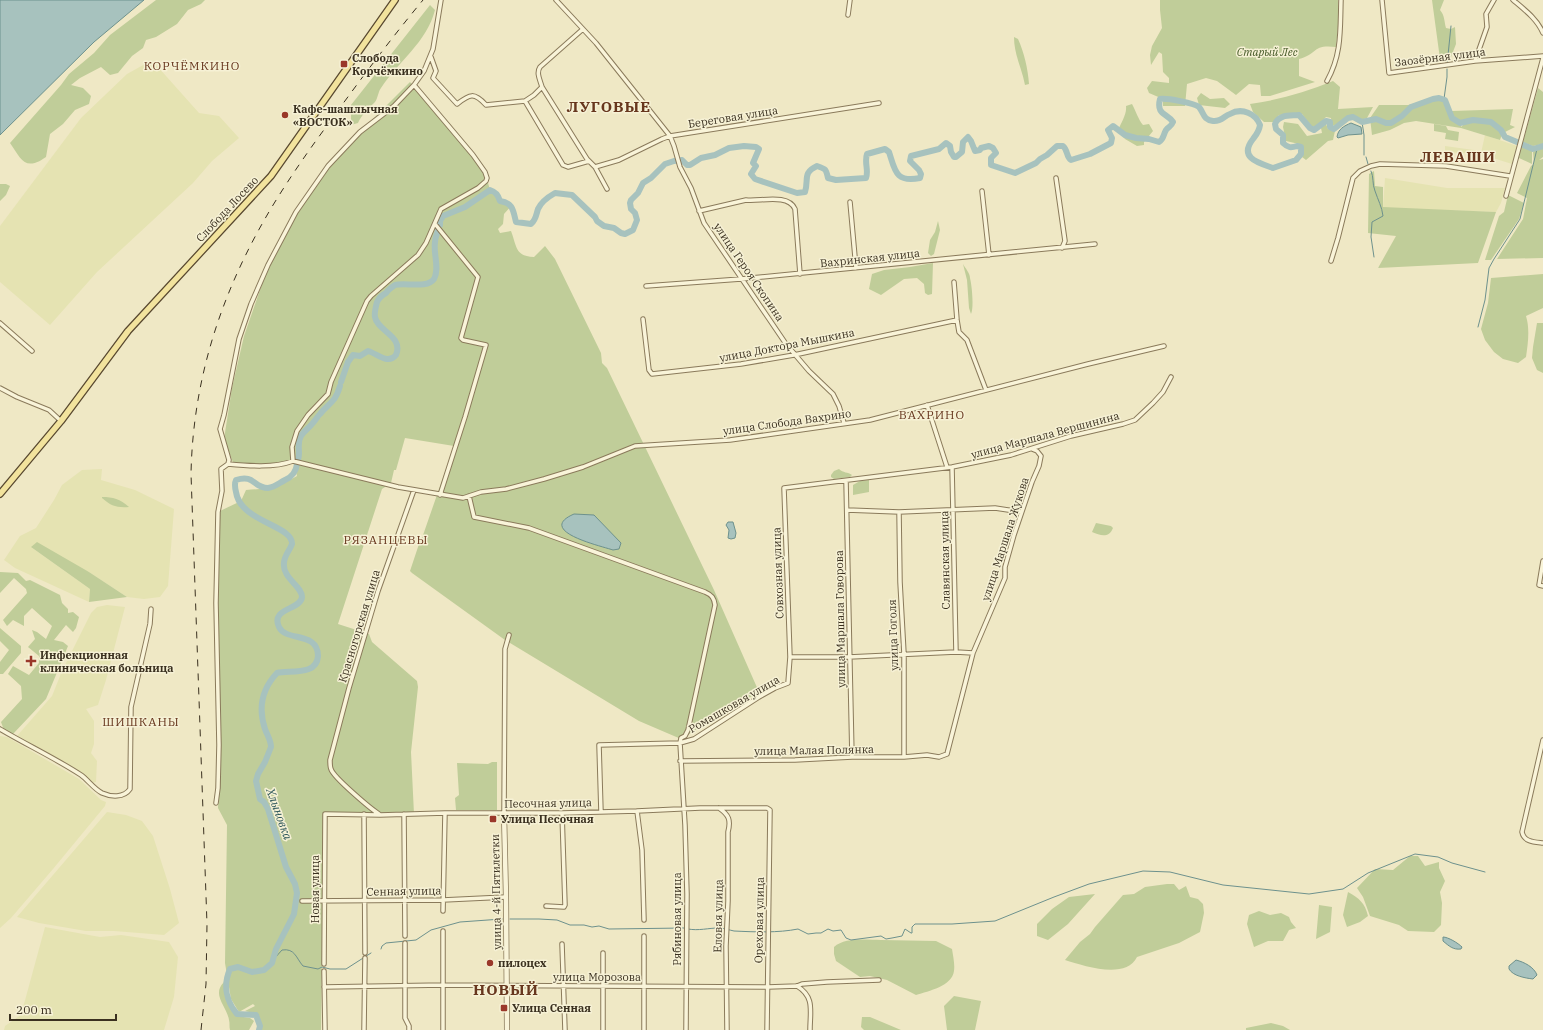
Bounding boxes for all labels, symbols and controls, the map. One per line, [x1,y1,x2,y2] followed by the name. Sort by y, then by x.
[1394,44,1486,70] street label: Заозёрная улица
[1237,45,1298,59] park label: Старый Лес
[352,51,423,78] place label: Слобода Корчёмкино
[144,58,240,73] district label: КОРЧЁМКИНО
[339,59,349,69] marker: Слобода Корчёмкино
[567,97,651,116] district label: ЛУГОВЫЕ
[293,102,398,129] place label: Кафе-шашлычная «ВОСТОК»
[687,103,779,131] street label: Береговая улица
[280,110,290,120] marker: Кафе-шашлычная «ВОСТОК»
[1420,147,1496,166] district label: ЛЕВАШИ
[193,173,261,245] street label: Слобода Лосево
[711,220,787,324] street label: улица Героя Скопина
[819,246,921,270] street label: Вахринская улица
[718,325,856,365] street label: улица Доктора Мышкина
[722,406,852,438] street label: улица Слобода Вахрино
[899,407,965,422] district label: ВАХРИНО
[969,408,1121,462] street label: улица Маршала Вершинина
[978,475,1032,603] street label: улица Маршала Жукова
[937,510,953,610] street label: Славянская улица
[769,527,787,619] street label: Совхозная улица
[343,532,429,547] district label: РЯЗАНЦЕВЫ
[832,550,848,688] street label: улица Маршала Говорова
[335,568,383,684] street label: Красногорская улица
[885,599,901,671] street label: улица Гоголя
[40,648,174,675] place label: Инфекционная клиническая больница
[25,655,37,667] marker: Инфекционная клиническая больница
[686,672,782,736] street label: Ромашковая улица
[102,714,180,729] district label: ШИШКАНЫ
[754,742,874,758] street label: улица Малая Полянка
[263,785,296,842] water label: Хлыновка
[504,795,592,811] street label: Песочная улица
[501,812,594,826] place label: Улица Песочная
[488,814,498,824] marker: Улица Песочная
[488,834,504,950] street label: улица 4-й Пятилетки
[308,855,322,923] street label: Новая улица
[670,872,684,966] street label: Рябиновая улица
[751,877,767,963] street label: Ореховая улица
[710,879,726,953] street label: Еловая улица
[366,883,442,899] street label: Сенная улица
[498,956,547,970] place label: пилоцех
[485,958,495,968] marker: пилоцех
[553,970,641,984] street label: улица Морозова
[473,980,539,999] district label: НОВЫЙ
[10,996,116,1022] scale bar
[512,1001,591,1015] place label: Улица Сенная
[16,1002,52,1017] text: 200 m
[499,1003,509,1013] marker: Улица Сенная

